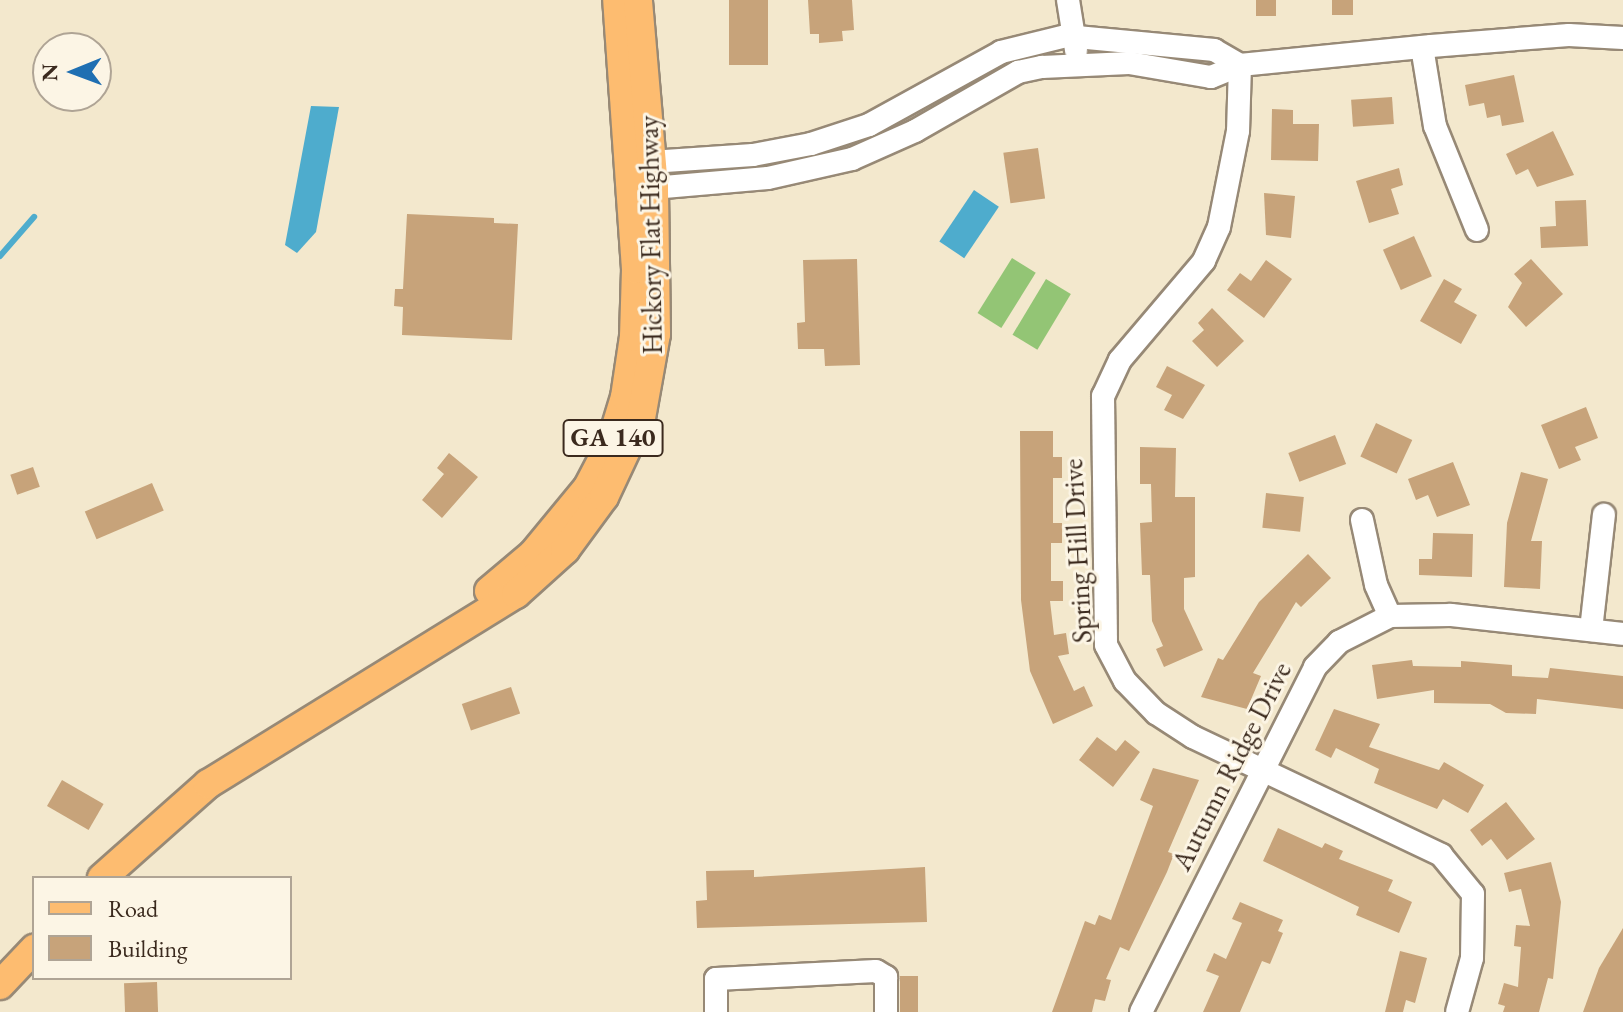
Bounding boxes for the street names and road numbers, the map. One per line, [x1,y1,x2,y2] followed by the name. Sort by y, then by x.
[631,115,669,355] street label: Hickory Flat Highway
[561,416,665,460] road number: GA 140
[1055,458,1099,644] street label: Spring Hill Drive
[1164,656,1298,876] street label: Autumn Ridge Drive

